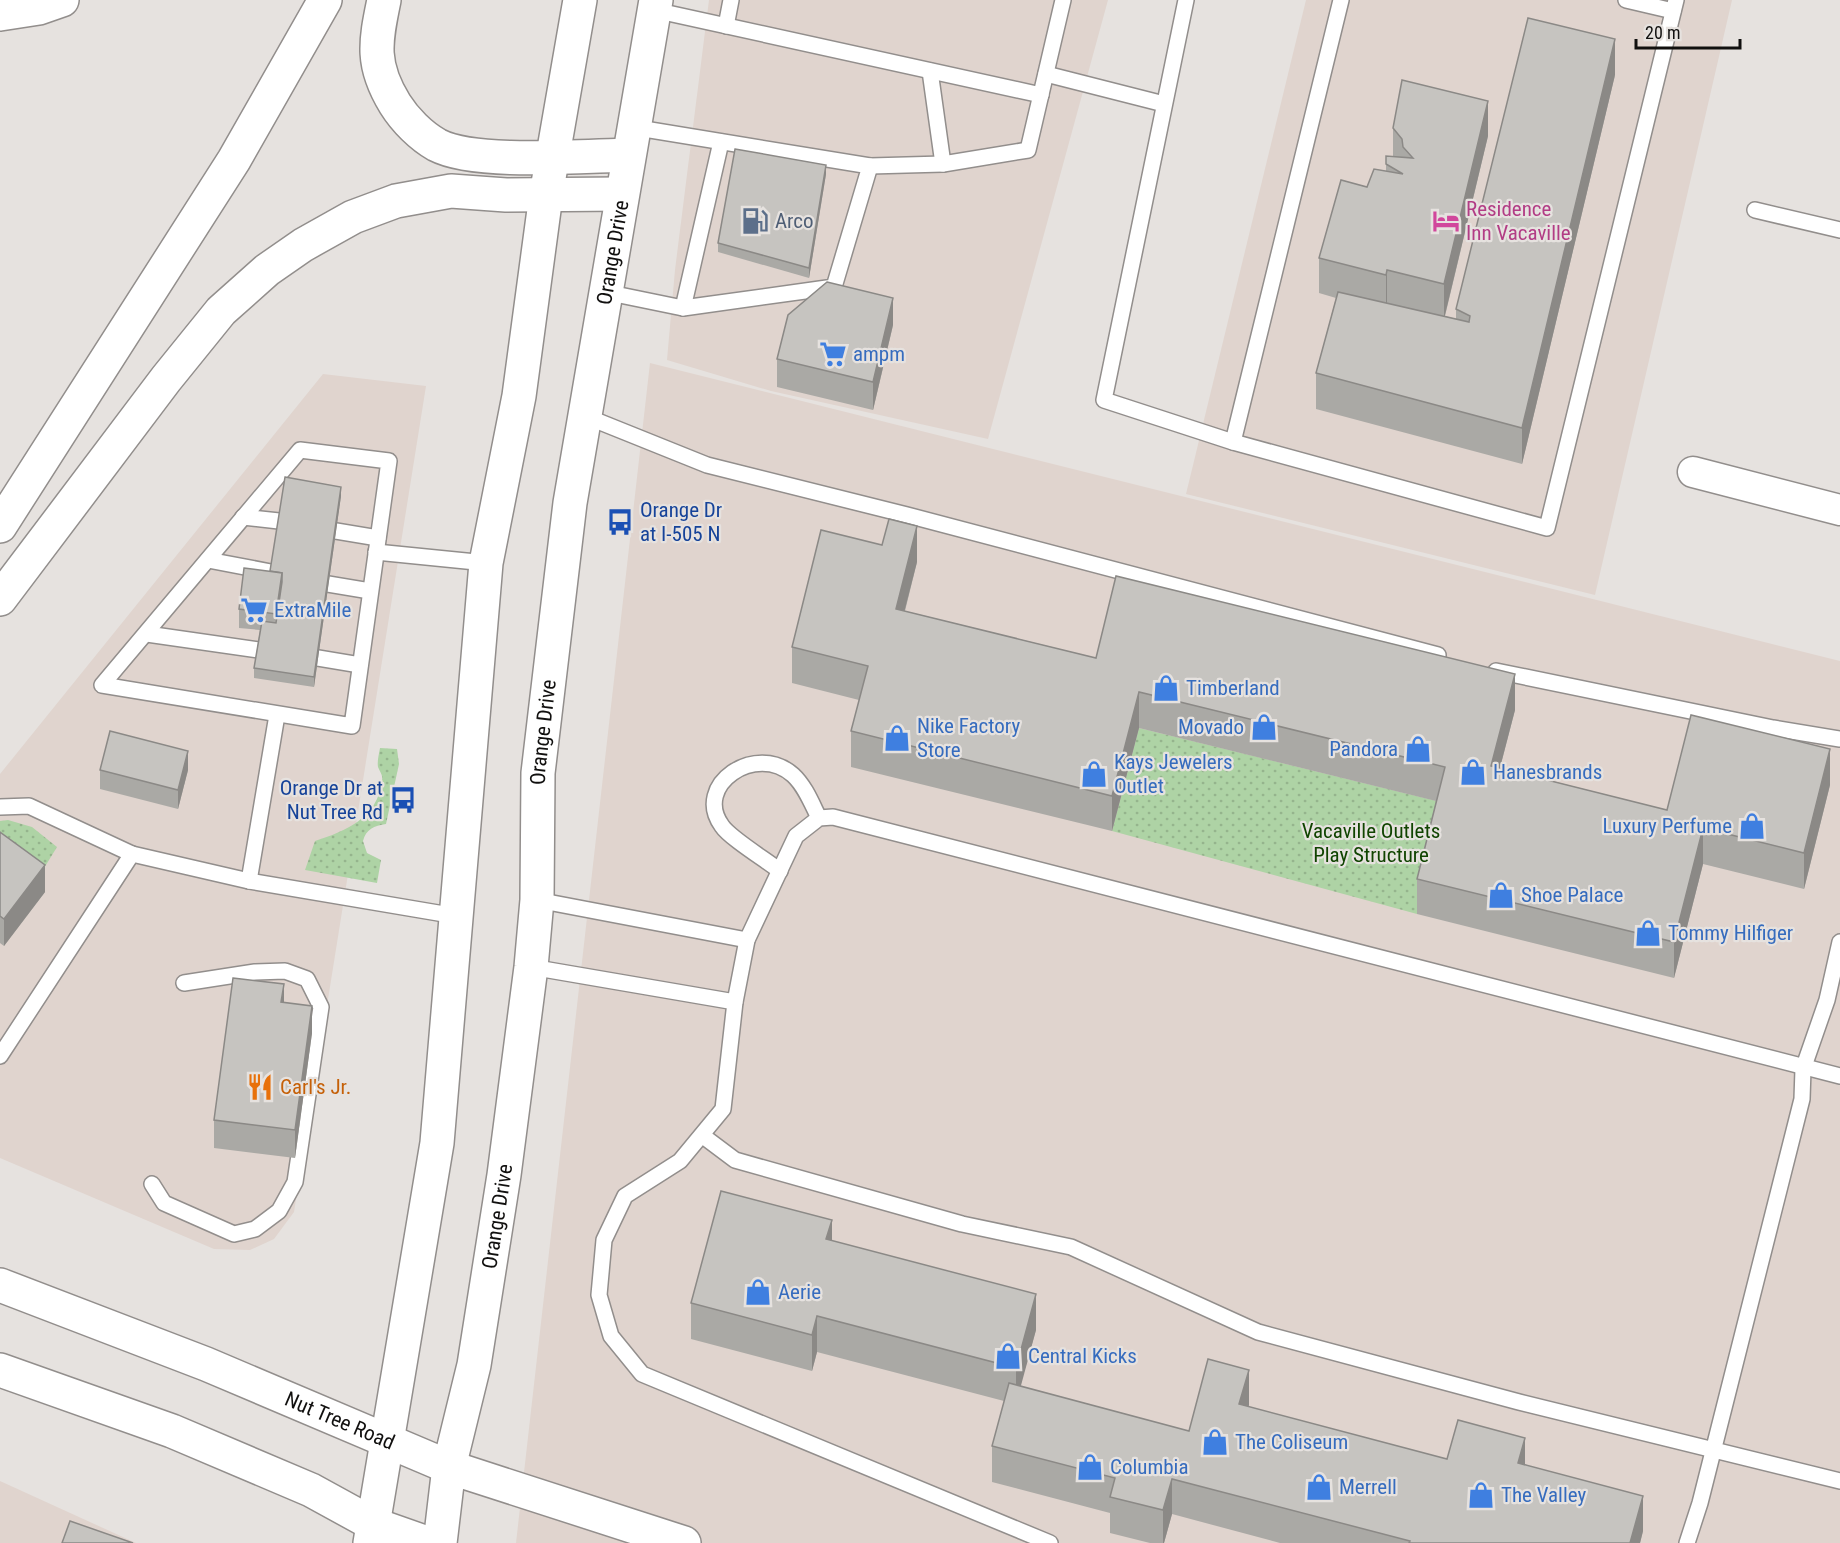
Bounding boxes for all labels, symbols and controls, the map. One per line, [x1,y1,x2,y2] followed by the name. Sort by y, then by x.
[1636,12,1740,50] scale bar
[1645,22,1680,43] text: 20 m
[1466,197,1571,245] place label: Residence Inn Vacaville
[592,198,634,307] street label: Orange Drive
[740,206,770,236] fuel station icon: Arco
[1431,206,1461,236] hotel icon: Residence Inn Vacaville
[775,209,814,233] place label: Arco
[818,339,848,369] supermarket icon: ampm
[853,342,905,366] place label: ampm
[640,498,722,546] place label: Orange Dr at I-505 N
[605,507,635,537] bus stop icon: Orange Dr at I-505 N
[239,595,269,625] supermarket icon: ExtraMile
[274,598,351,622] place label: ExtraMile
[1151,673,1181,703] shop icon: Timberland
[1186,676,1280,700] place label: Timberland
[526,678,561,785] street label: Orange Drive
[1249,712,1279,742] shop icon: Movado
[917,714,1020,762] place label: Nike Factory Store
[1178,715,1244,739] place label: Movado
[882,723,912,753] shop icon: Nike Factory Store
[1403,734,1433,764] shop icon: Pandora
[1329,737,1398,761] place label: Pandora
[1114,750,1233,798] place label: Kays Jewelers Outlet
[1458,757,1488,787] shop icon: Hanesbrands
[1079,759,1109,789] shop icon: Kays Jewelers Outlet
[1493,760,1602,784] place label: Hanesbrands
[280,776,383,824] place label: Orange Dr at Nut Tree Rd
[388,785,418,815] bus stop icon: Orange Dr at Nut Tree Rd
[1737,811,1767,841] shop icon: Luxury Perfume
[1602,814,1732,838] place label: Luxury Perfume
[1302,819,1440,867] park label: Vacaville Outlets Play Structure
[1486,880,1516,910] shop icon: Shoe Palace
[1521,883,1623,907] place label: Shoe Palace
[1633,918,1663,948] shop icon: Tommy Hilfiger
[1668,921,1793,945] place label: Tommy Hilfiger
[245,1072,275,1102] restaurant icon: Carl's Jr.
[280,1075,351,1099] place label: Carl's Jr.
[477,1162,517,1271] street label: Orange Drive
[743,1277,773,1307] shop icon: Aerie
[778,1280,821,1304] place label: Aerie
[993,1341,1023,1371] shop icon: Central Kicks
[1028,1344,1137,1368] place label: Central Kicks
[281,1387,398,1455] street label: Nut Tree Road
[1200,1427,1230,1457] shop icon: The Coliseum
[1235,1430,1348,1454] place label: The Coliseum
[1075,1452,1105,1482] shop icon: Columbia
[1110,1455,1188,1479] place label: Columbia
[1304,1472,1334,1502] shop icon: Merrell
[1339,1475,1397,1499] place label: Merrell
[1466,1480,1496,1510] shop icon: The Valley
[1501,1483,1586,1507] place label: The Valley

